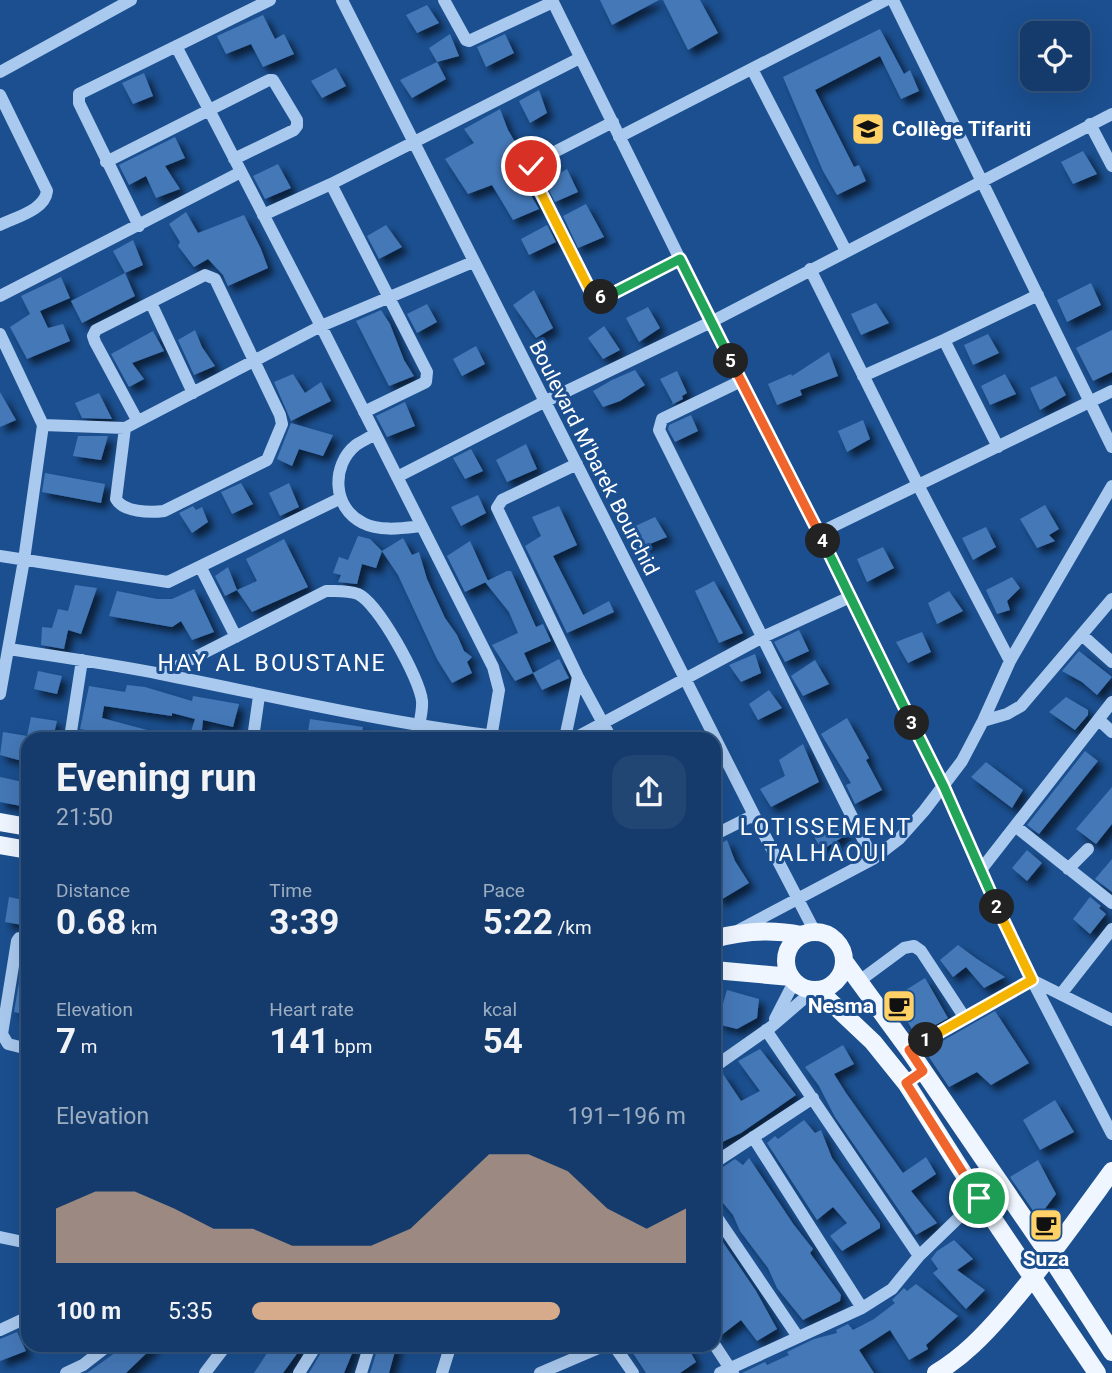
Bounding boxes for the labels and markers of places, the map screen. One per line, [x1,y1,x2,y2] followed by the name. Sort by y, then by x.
[849,110,887,148] school or university icon: Collège Tifariti
[892,117,1031,141] place label: Collège Tifariti
[501,136,561,196] pin
[584,280,618,314] pin: 6
[714,344,748,378] pin: 5
[806,524,840,558] pin: 4
[894,706,930,740] pin: 3
[979,890,1014,925] pin: 2
[880,987,918,1025] cafe icon: Nesma
[808,994,874,1018] place label: Nesma
[908,1023,944,1058] pin: 1
[949,1168,1009,1228] pin
[1027,1206,1065,1244] cafe icon: Suza
[1023,1247,1069,1271] place label: Suza

